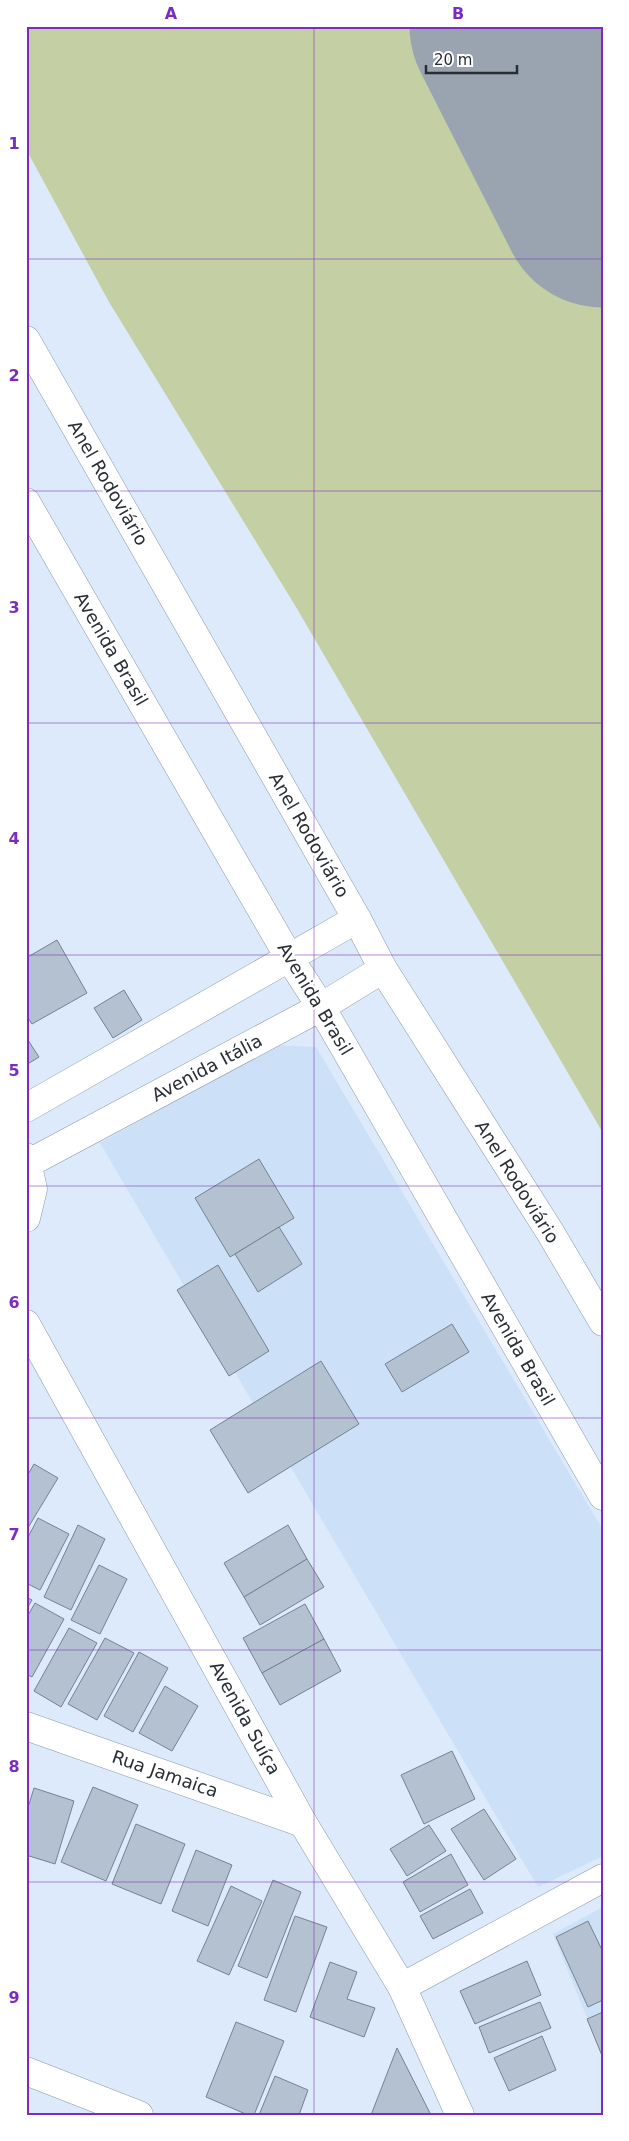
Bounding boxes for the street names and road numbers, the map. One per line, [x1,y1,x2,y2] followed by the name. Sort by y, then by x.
[64,417,153,549] street label: Anel Rodoviário
[70,588,152,709] street label: Avenida Brasil
[265,769,354,901] street label: Anel Rodoviário
[274,939,357,1059] street label: Avenida Brasil
[148,1030,266,1105] street label: Avenida Itália
[471,1116,564,1247] street label: Anel Rodoviário
[477,1288,559,1409] street label: Avenida Brasil
[206,1657,285,1778] street label: Avenida Suíça
[109,1746,221,1801] street label: Rua Jamaica

